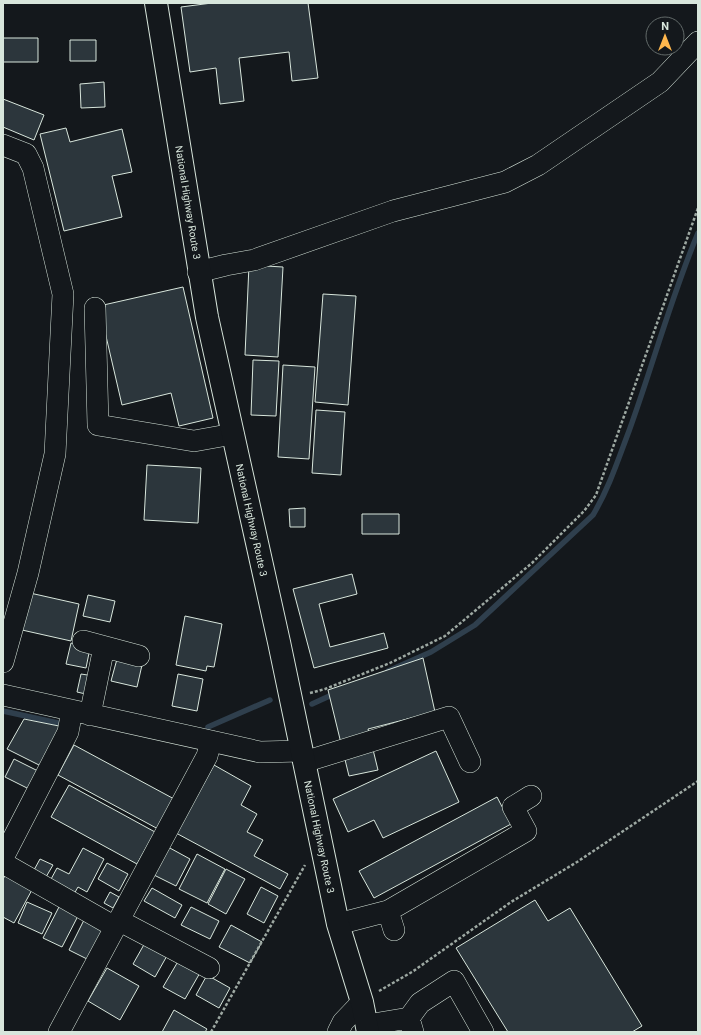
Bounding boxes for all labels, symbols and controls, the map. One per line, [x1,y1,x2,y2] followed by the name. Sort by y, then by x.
[645,16,685,56] north arrow
[661,20,669,33] text: N
[173,145,203,260] street label: National Highway Route 3
[234,463,269,577] street label: National Highway Route 3
[302,780,336,894] street label: National Highway Route 3

